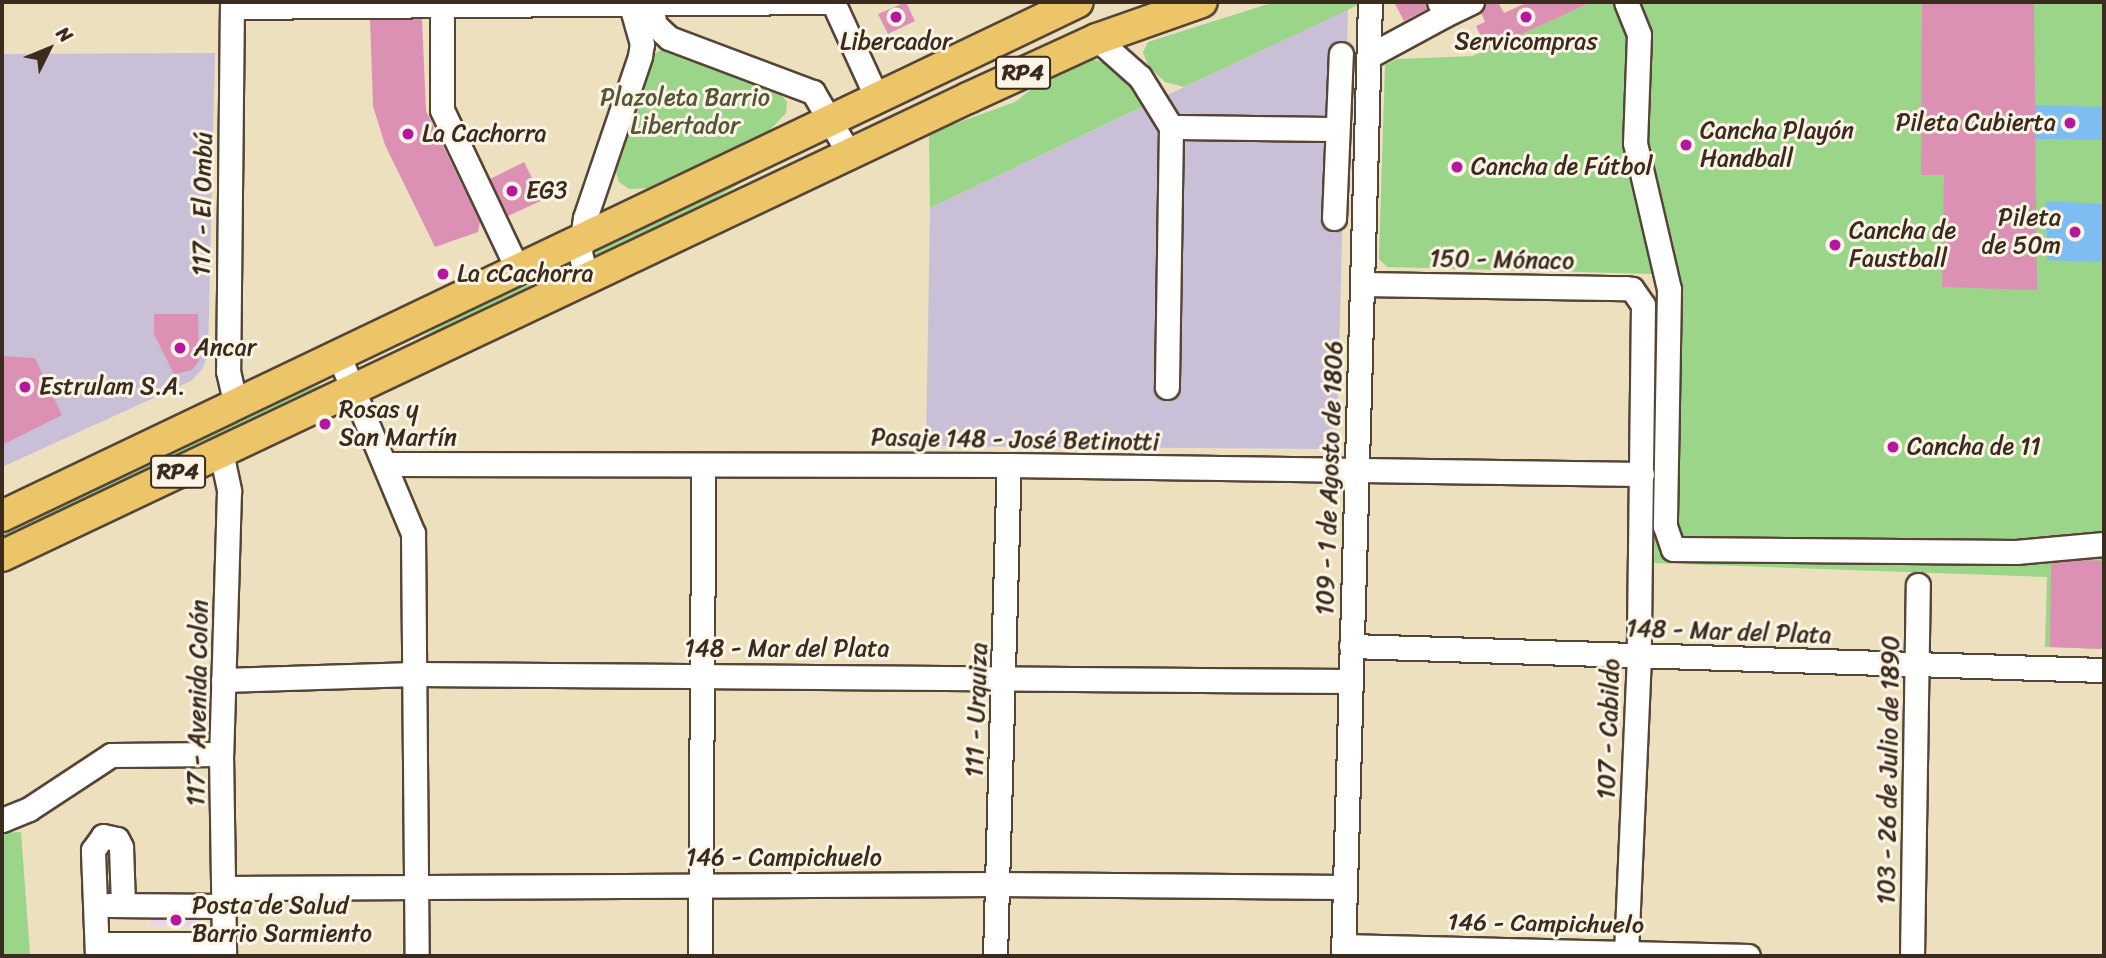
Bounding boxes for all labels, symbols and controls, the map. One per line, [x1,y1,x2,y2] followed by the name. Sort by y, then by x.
[888,9,904,25] marker: Libercador
[1518,9,1534,25] marker: Servicompras
[14,14,84,84] north arrow
[48,18,81,50] text: N
[840,28,952,56] place label: Libercador
[1455,28,1597,56] place label: Servicompras
[995,54,1051,92] road number: RP4
[600,84,770,140] park label: Plazoleta Barrio Libertador
[1896,109,2056,137] place label: Pileta Cubierta
[2062,115,2078,131] marker: Pileta Cubierta
[1700,117,1854,173] place label: Cancha Playón Handball
[422,120,547,148] place label: La Cachorra
[400,126,416,142] marker: La Cachorra
[187,132,219,276] street label: 117 - El Ombú
[1678,137,1694,153] marker: Cancha Playón Handball
[1471,153,1653,181] place label: Cancha de Fútbol
[1449,159,1465,175] marker: Cancha de Fútbol
[526,177,567,205] place label: EG3
[504,183,520,199] marker: EG3
[1982,204,2061,260] place label: Pileta de 50m
[1849,217,1957,273] place label: Cancha de Faustball
[2067,224,2083,240] marker: Pileta de 50m
[1827,237,1843,253] marker: Cancha de Faustball
[1429,244,1575,276] street label: 150 - Mónaco
[457,260,594,288] place label: La cCachorra
[435,266,451,282] marker: La cCachorra
[194,334,257,362] place label: Ancar
[172,340,188,356] marker: Ancar
[1311,340,1349,616] street label: 109 - 1 de Agosto de 1806
[39,373,185,401] place label: Estrulam S.A.
[17,379,33,395] marker: Estrulam S.A.
[339,396,457,452] place label: Rosas y San Martín
[317,416,333,432] marker: Rosas y San Martín
[871,423,1159,457] street label: Pasaje 148 - José Betinotti
[1907,433,2042,461] place label: Cancha de 11
[1885,439,1901,455] marker: Cancha de 11
[150,452,206,492] road number: RP4
[182,599,214,807] street label: 117 - Avenida Colón
[1626,614,1832,650] street label: 148 - Mar del Plata
[684,635,890,663] street label: 148 - Mar del Plata
[1872,635,1906,905] street label: 103 - 26 de Julio de 1890
[960,642,994,778] street label: 111 - Urquiza
[1592,658,1626,800] street label: 107 - Cabildo
[686,844,882,872] street label: 146 - Campichuelo
[192,892,373,948] place label: Posta de Salud Barrio Sarmiento
[1448,908,1644,940] street label: 146 - Campichuelo
[166,910,186,930] marker: Posta de Salud Barrio Sarmiento

